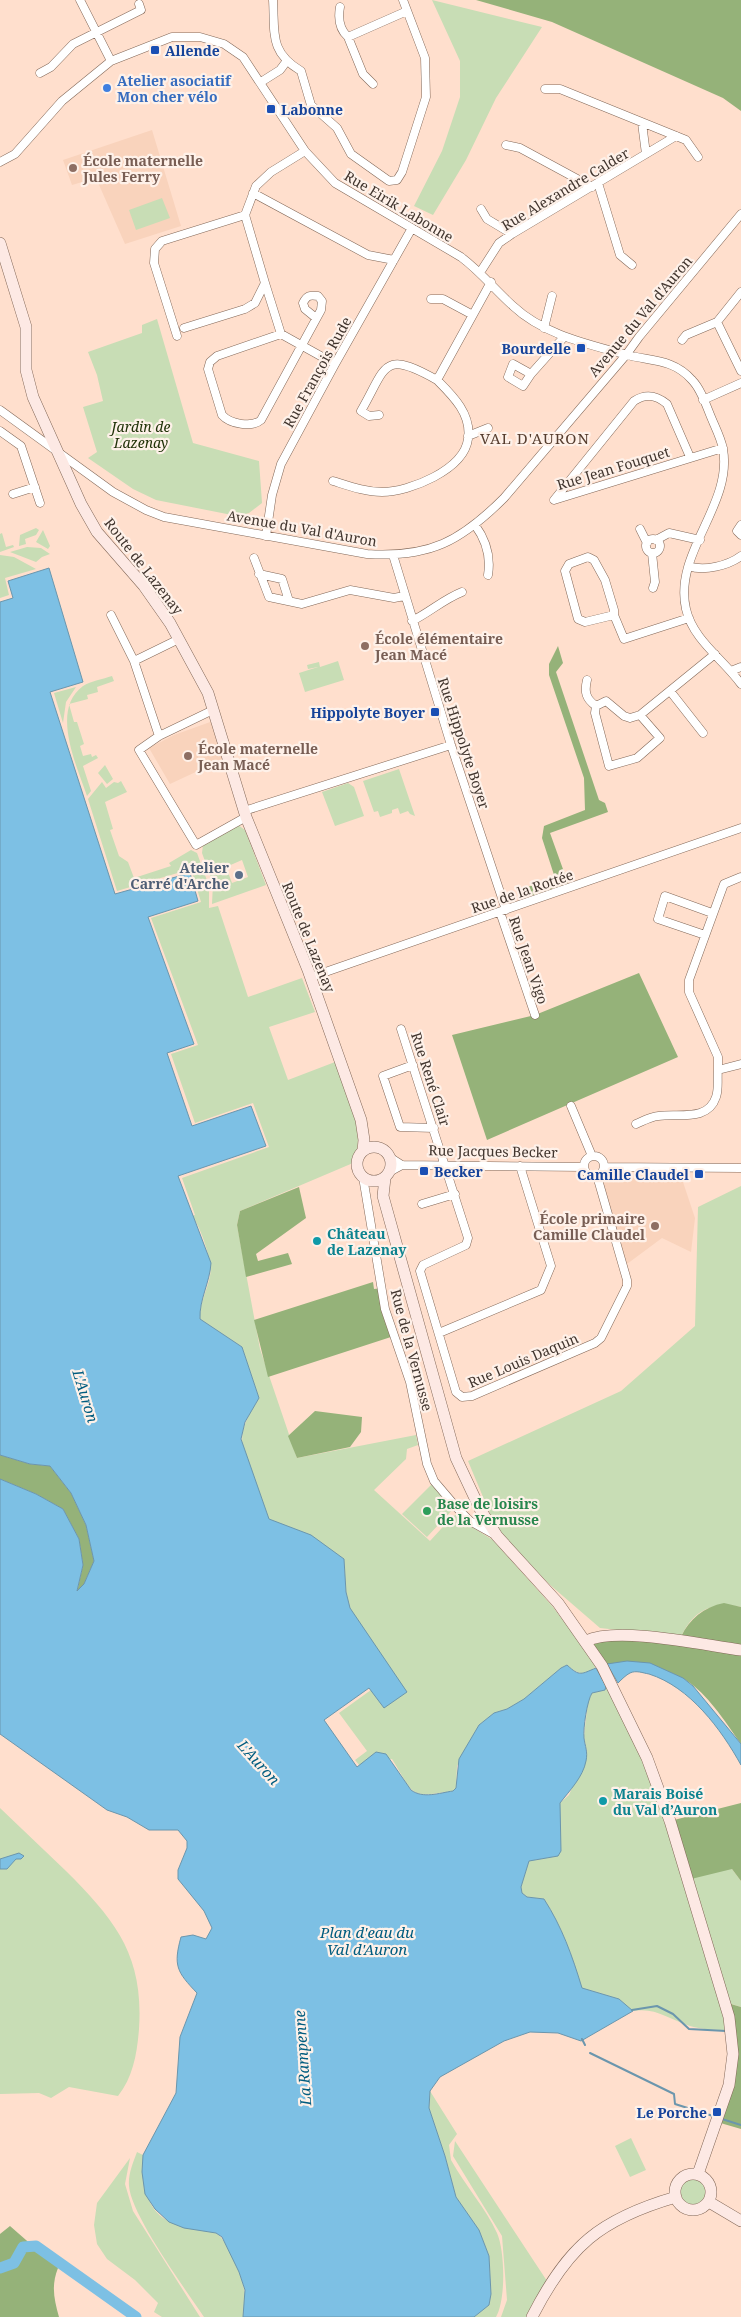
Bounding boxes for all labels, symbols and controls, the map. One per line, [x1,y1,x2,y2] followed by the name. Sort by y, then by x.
[165,41,220,60] place label: Allende
[149,44,161,56] marker: Allende
[117,71,232,106] place label: Atelier asociatif Mon cher vélo
[101,82,113,94] marker: Atelier asociatif Mon cher vélo
[281,100,343,119] place label: Labonne
[265,103,277,115] marker: Labonne
[498,143,633,235] street label: Rue Alexandre Calder
[82,151,203,186] place label: École maternelle Jules Ferry
[67,162,79,174] marker: École maternelle Jules Ferry
[341,166,457,246] street label: Rue Eirik Labonne
[584,252,696,380] street label: Avenue du Val d'Auron
[279,313,355,431] street label: Rue François Rude
[501,339,571,358] place label: Bourdelle
[575,342,587,354] marker: Bourdelle
[109,417,170,452] park label: Jardin de Lazenay
[480,428,590,448] district label: VAL D'AURON
[554,442,672,494] street label: Rue Jean Fouquet
[225,505,379,551] street label: Avenue du Val d'Auron
[100,514,188,618] street label: Route de Lazenay
[374,629,503,664] place label: École élémentaire Jean Macé
[359,640,371,652] marker: École élémentaire Jean Macé
[434,675,494,812] street label: Rue Hippolyte Boyer
[310,703,426,722] place label: Hippolyte Boyer
[429,706,441,718] marker: Hippolyte Boyer
[197,739,318,774] place label: École maternelle Jean Macé
[182,750,194,762] marker: École maternelle Jean Macé
[130,858,230,893] place label: Atelier Carré d'Arche
[468,865,576,917] street label: Rue de la Rottée
[233,869,245,881] marker: Atelier Carré d'Arche
[278,879,340,995] street label: Route de Lazenay
[505,914,553,1006] street label: Rue Jean Vigo
[407,1029,455,1129] street label: Rue René Clair
[428,1140,558,1162] street label: Rue Jacques Becker
[434,1162,483,1181] place label: Becker
[418,1165,430,1177] marker: Becker
[577,1165,689,1184] place label: Camille Claudel
[693,1168,705,1180] marker: Camille Claudel
[533,1209,645,1244] place label: École primaire Camille Claudel
[649,1220,661,1232] marker: École primaire Camille Claudel
[327,1224,407,1259] place label: Château de Lazenay
[311,1235,323,1247] marker: Château de Lazenay
[387,1287,437,1413] street label: Rue de la Vernusse
[465,1328,581,1392] street label: Rue Louis Daquin
[68,1366,103,1425] water label: L'Auron
[437,1494,539,1529] place label: Base de loisirs de la Vernusse
[421,1505,433,1517] marker: Base de loisirs de la Vernusse
[233,1734,285,1789] water label: L'Auron
[613,1784,717,1819] place label: Marais Boisé du Val d’Auron
[597,1795,609,1807] marker: Marais Boisé du Val d’Auron
[319,1922,414,1959] water label: Plan d'eau du Val d'Auron
[289,2009,315,2107] water label: La Rampenne
[637,2103,707,2122] place label: Le Porche
[711,2106,723,2118] marker: Le Porche

